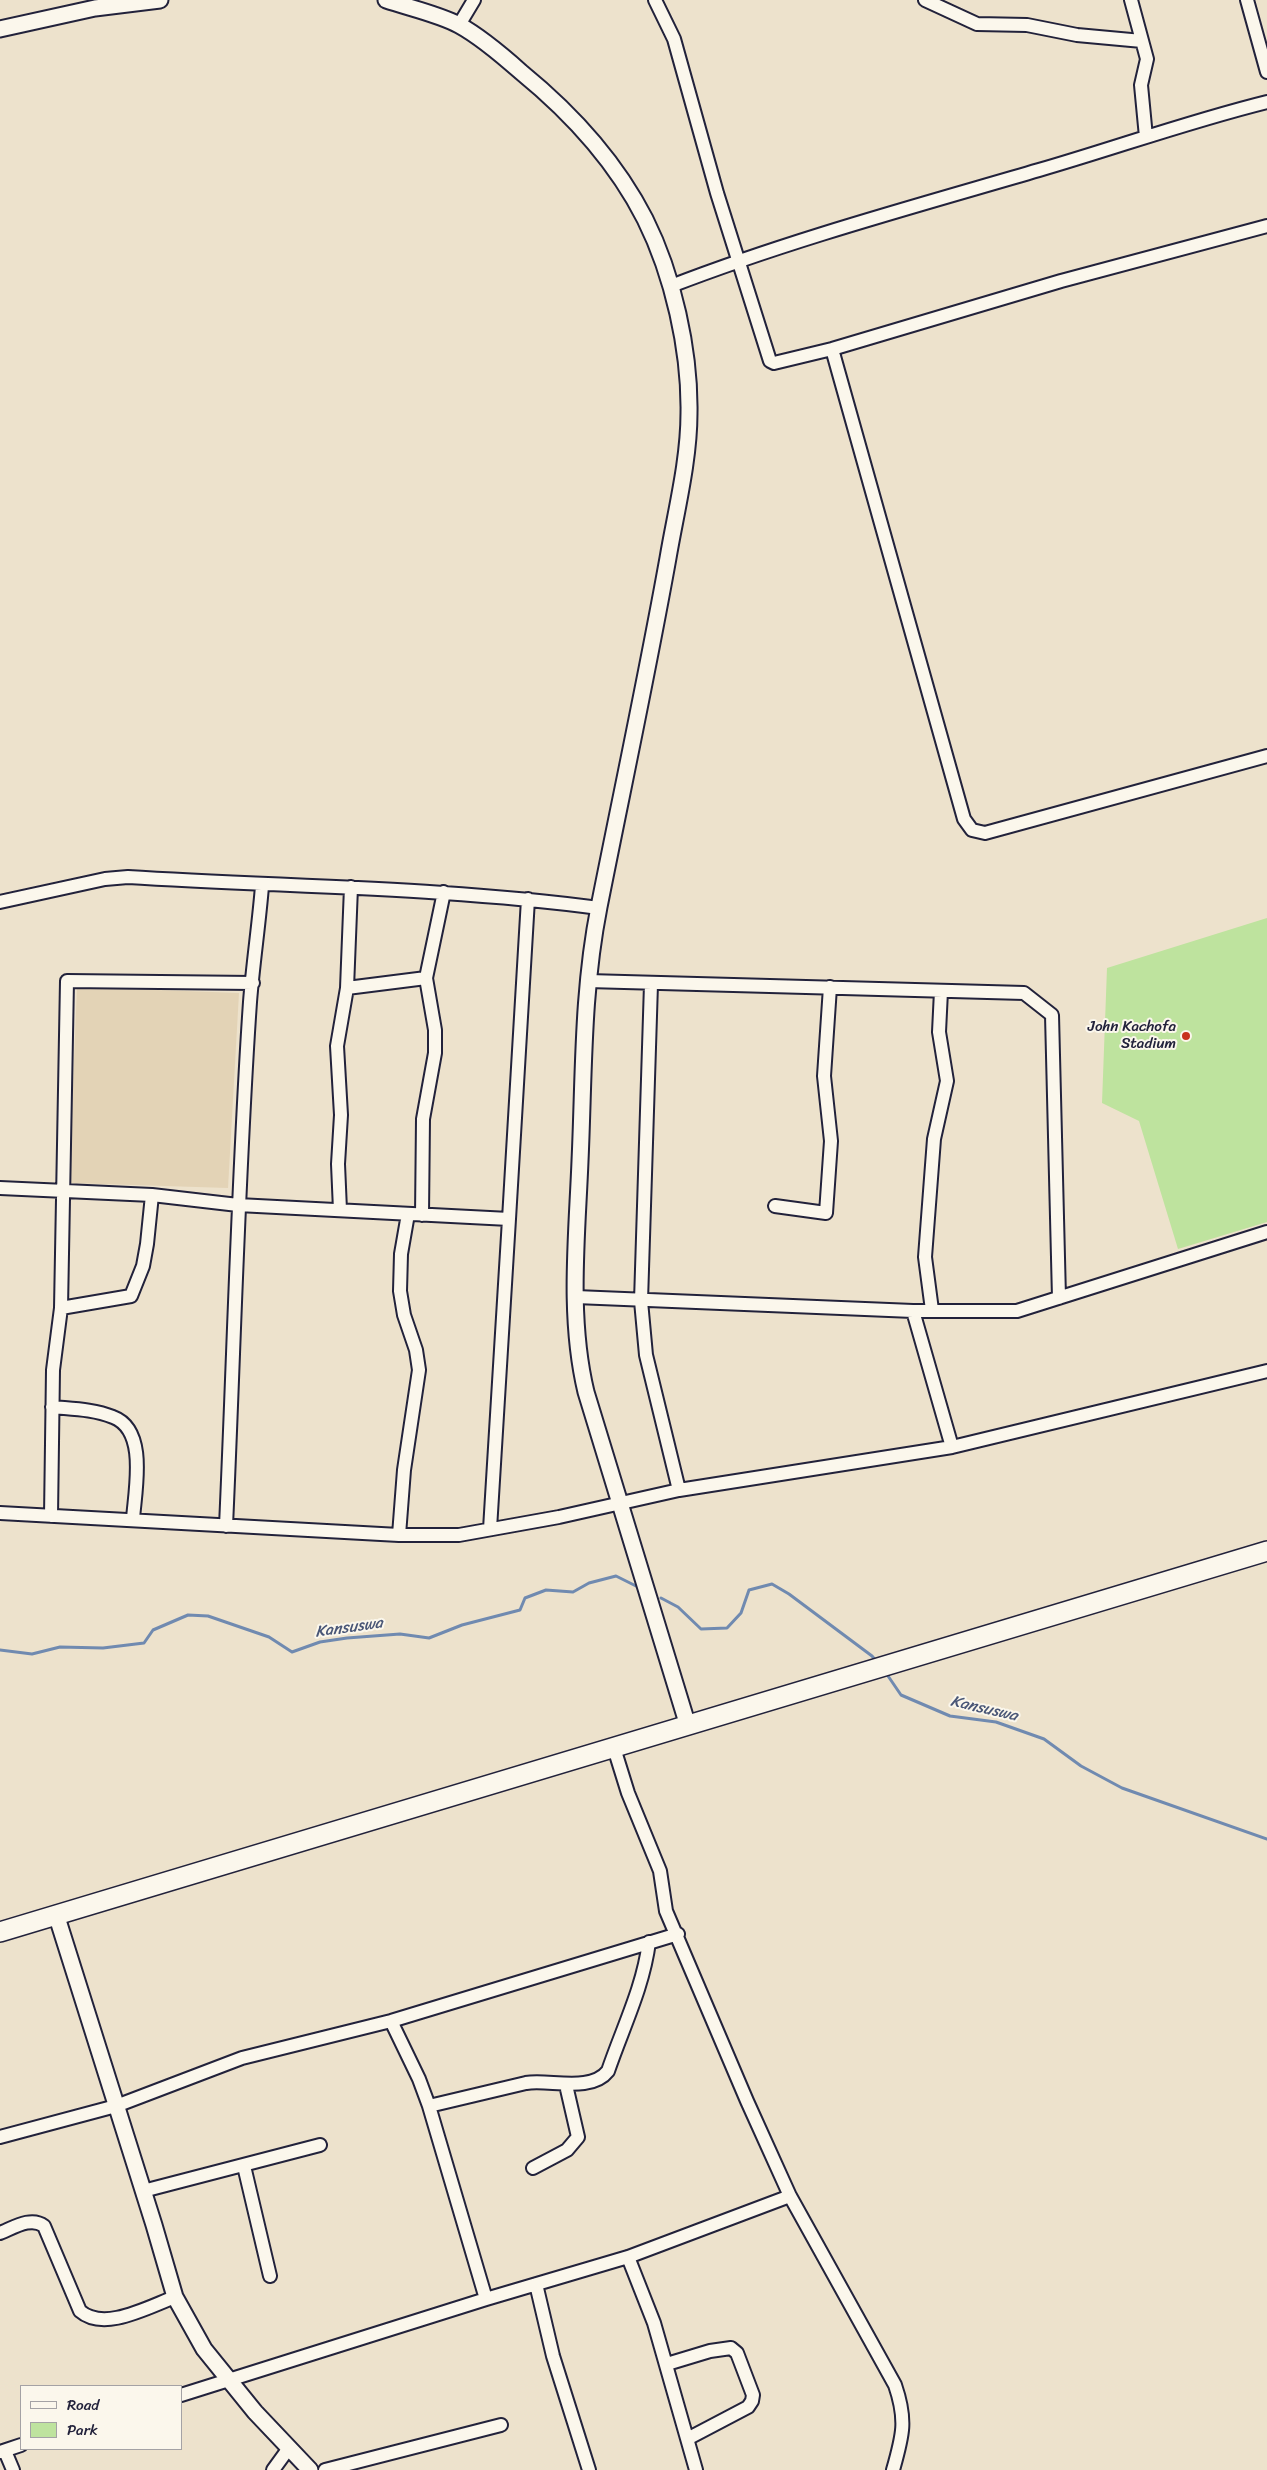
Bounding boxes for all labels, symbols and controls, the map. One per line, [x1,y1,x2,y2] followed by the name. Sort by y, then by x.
[1088,1018,1176,1053] place label: John Kachofa Stadium
[1180,1030,1192,1042] marker: John Kachofa Stadium
[314,1614,384,1642] water label: Kansuswa
[949,1692,1019,1726] water label: Kansuswa
[20,2385,182,2450] legend
[67,2392,99,2418] text: Road
[67,2417,98,2443] text: Park

